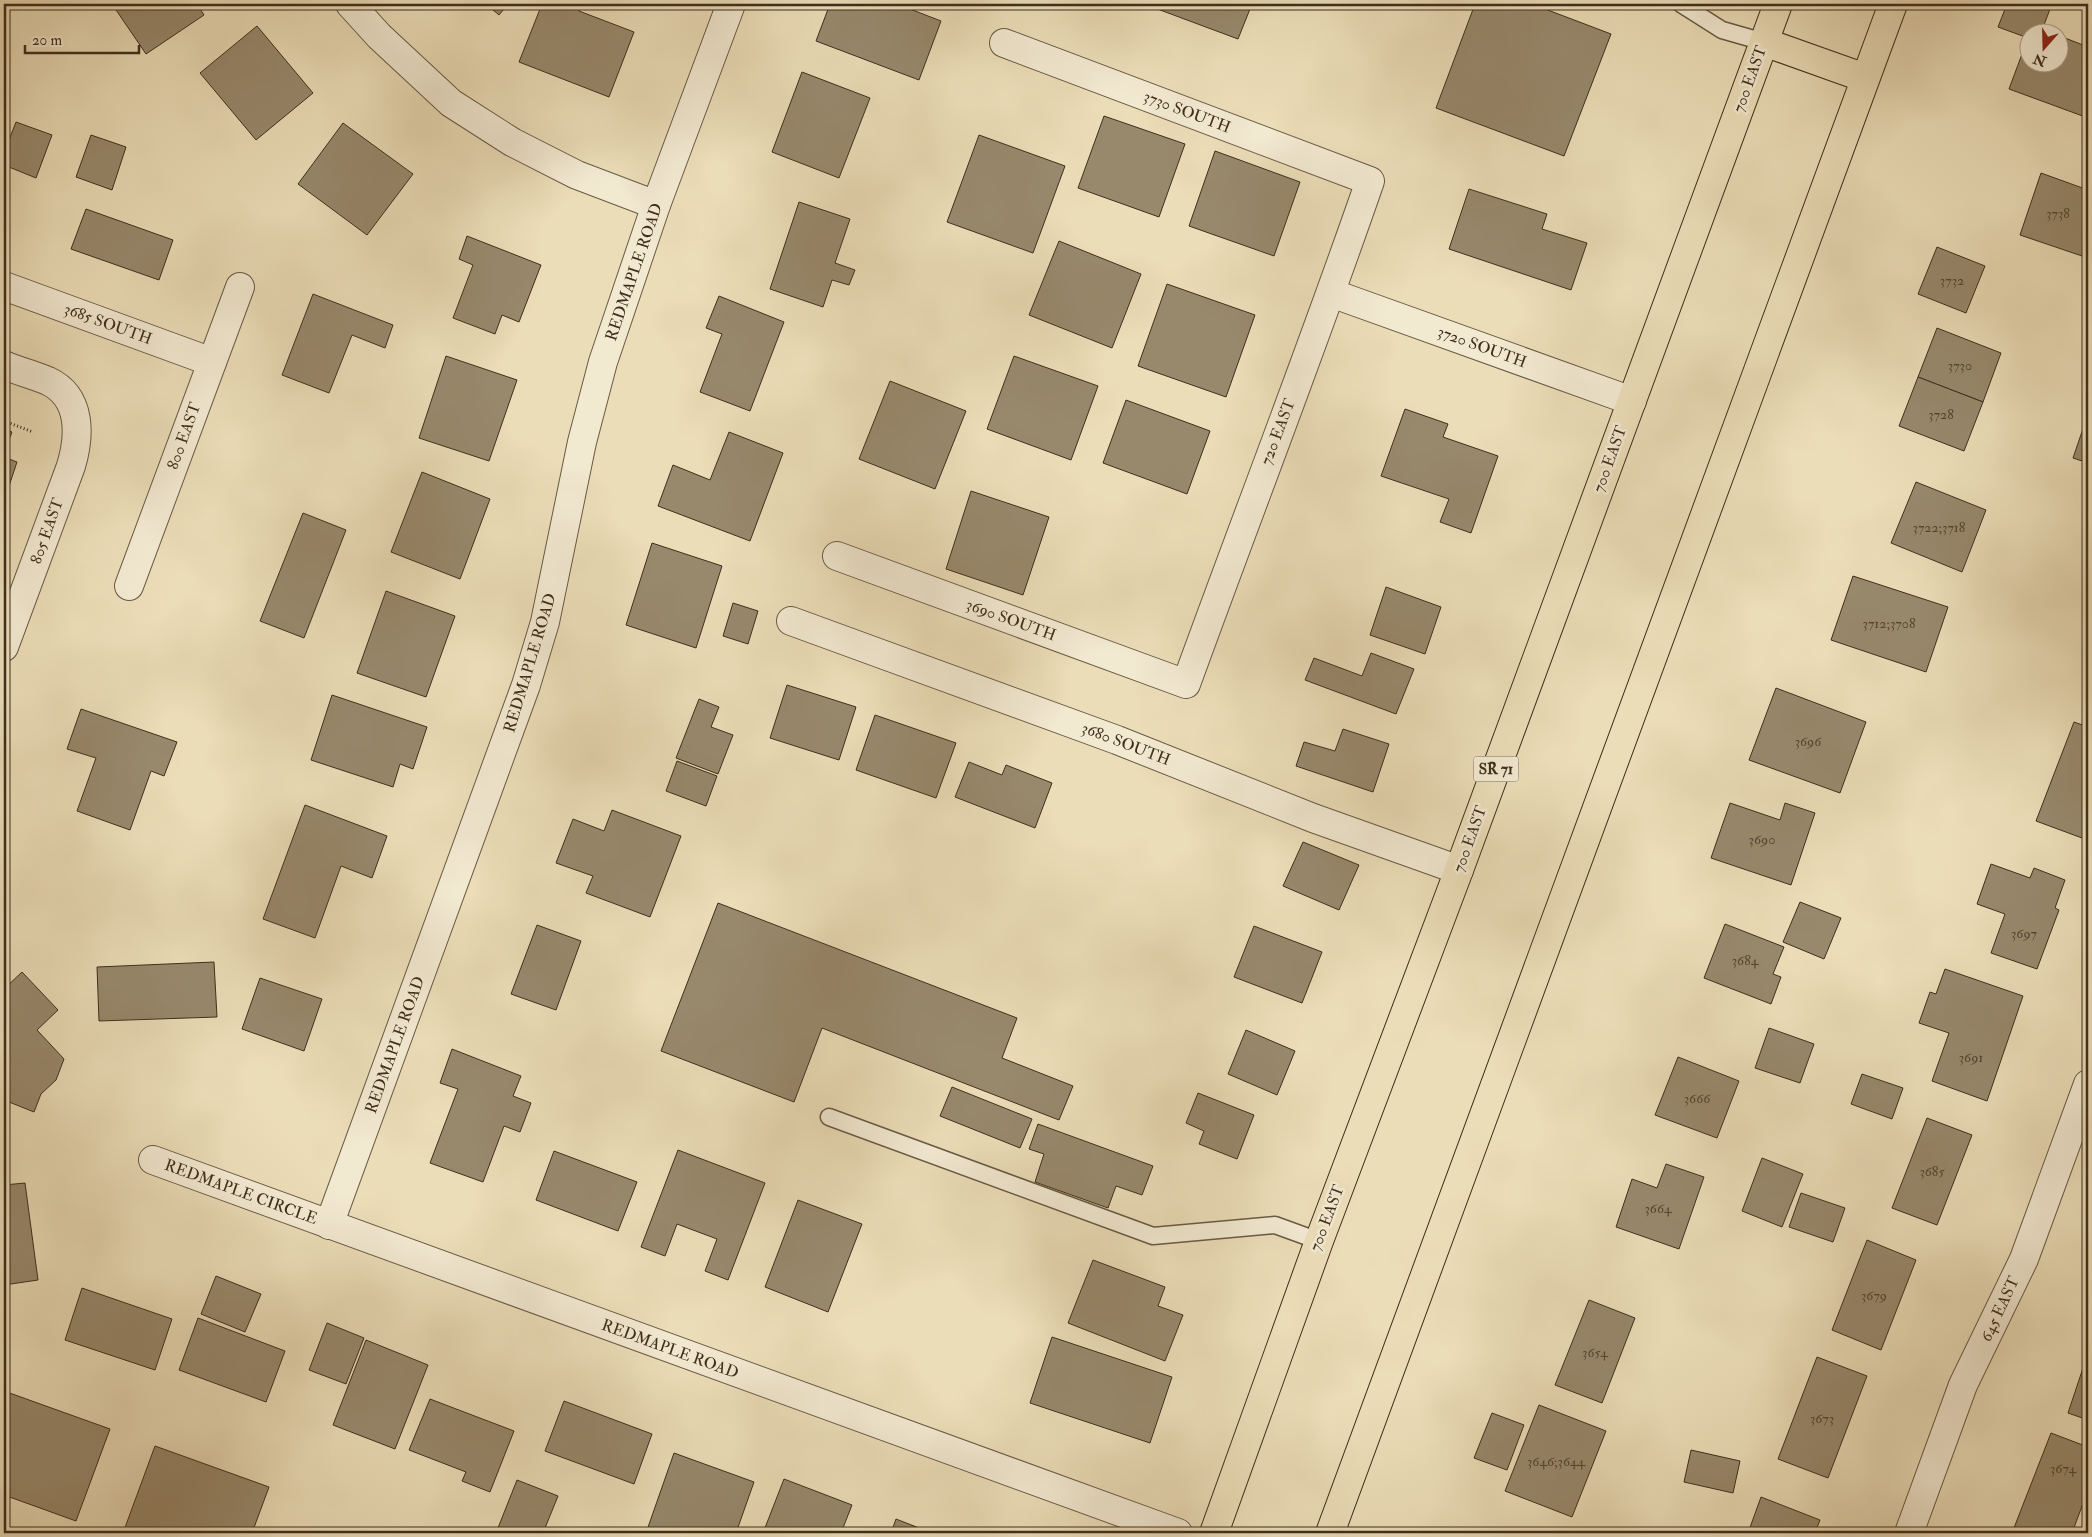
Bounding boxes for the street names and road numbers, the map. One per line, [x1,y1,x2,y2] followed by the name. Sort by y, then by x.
[1729,43,1771,115] street label: 700 EAST
[1141,86,1233,138] street label: 3730 SOUTH
[601,200,667,344] street label: REDMAPLE ROAD
[61,299,155,349] street label: 3685 SOUTH
[1435,322,1529,372] street label: 3720 SOUTH
[1256,396,1300,468] street label: 720 EAST
[163,400,205,472] street label: 800 EAST
[1589,423,1631,495] street label: 700 EAST
[26,495,68,567] street label: 805 EAST
[499,591,561,735] street label: REDMAPLE ROAD
[963,594,1059,646] street label: 3690 SOUTH
[1079,718,1173,770] street label: 3680 SOUTH
[1474,756,1518,782] road number: SR 71
[1449,803,1491,875] street label: 700 EAST
[361,974,429,1116] street label: REDMAPLE ROAD
[162,1155,320,1229] street label: REDMAPLE CIRCLE
[1305,1182,1349,1254] street label: 700 EAST
[1976,1273,2024,1345] street label: 645 EAST
[599,1315,741,1383] street label: REDMAPLE ROAD

